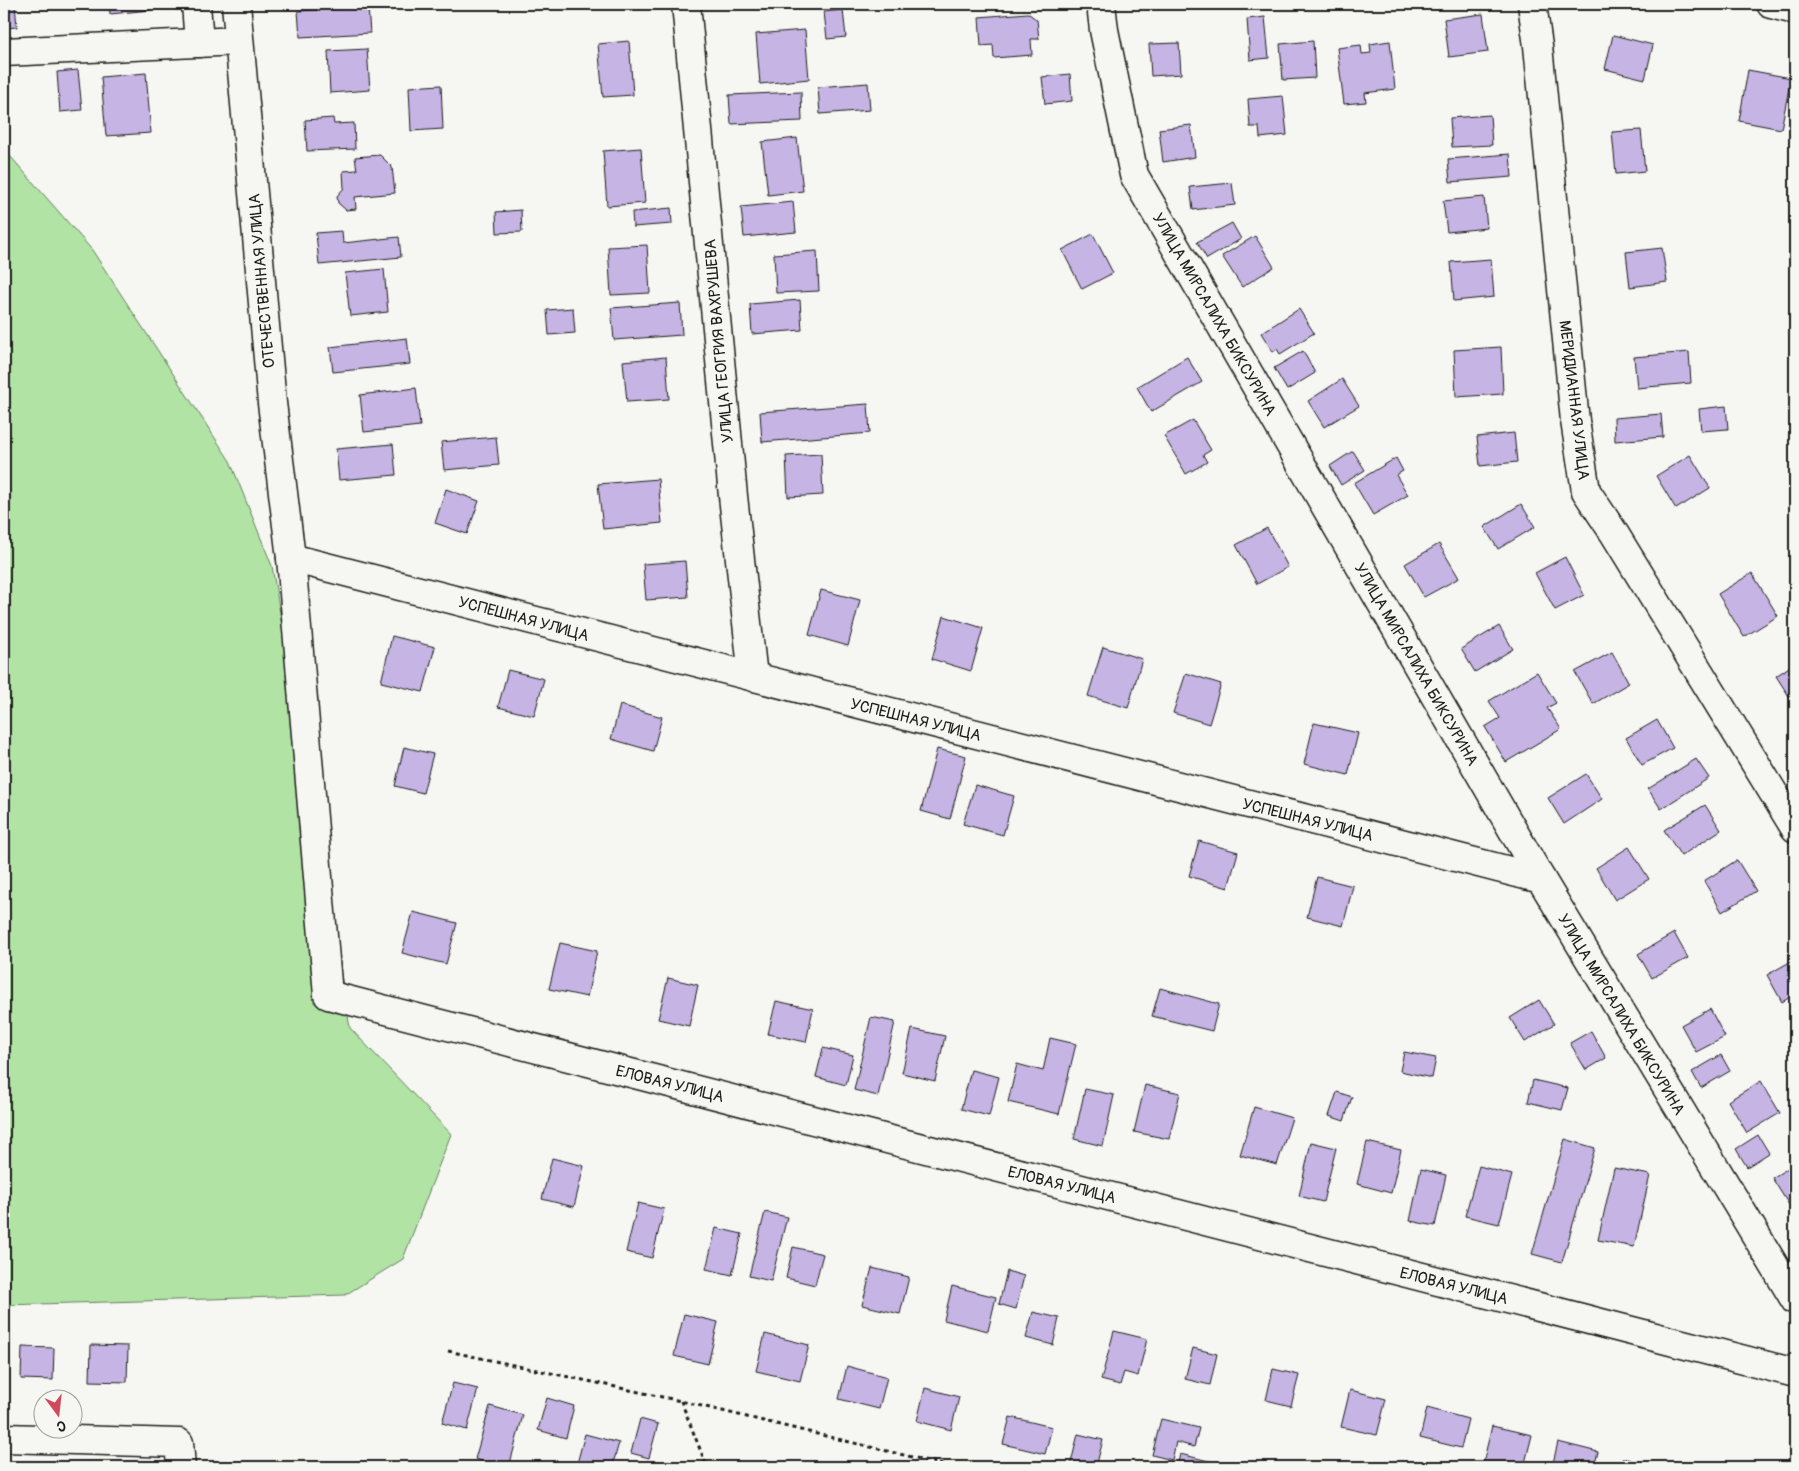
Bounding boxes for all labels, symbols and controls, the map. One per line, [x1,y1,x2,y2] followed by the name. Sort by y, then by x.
[244,193,280,369] street label: ОТЕЧЕСТВЕННАЯ УЛИЦА
[1148,210,1281,419] street label: УЛИЦА МИРСАЛИХА БИКСУРИНА
[700,238,738,444] street label: УЛИЦА ГЕОГРИЯ ВАХРУШЕВА
[1554,319,1594,481] street label: МЕРИДИАННАЯ УЛИЦА
[1350,560,1483,769] street label: УЛИЦА МИРСАЛИХА БИКСУРИНА
[456,592,591,646] street label: УСПЕШНАЯ УЛИЦА
[848,694,983,746] street label: УСПЕШНАЯ УЛИЦА
[1240,794,1375,846] street label: УСПЕШНАЯ УЛИЦА
[1553,910,1689,1119] street label: УЛИЦА МИРСАЛИХА БИКСУРИНА
[614,1061,726,1107] street label: ЕЛОВАЯ УЛИЦА
[1006,1162,1118,1208] street label: ЕЛОВАЯ УЛИЦА
[1398,1263,1510,1309] street label: ЕЛОВАЯ УЛИЦА
[32,1388,82,1438] north arrow
[55,1417,68,1435] text: С

